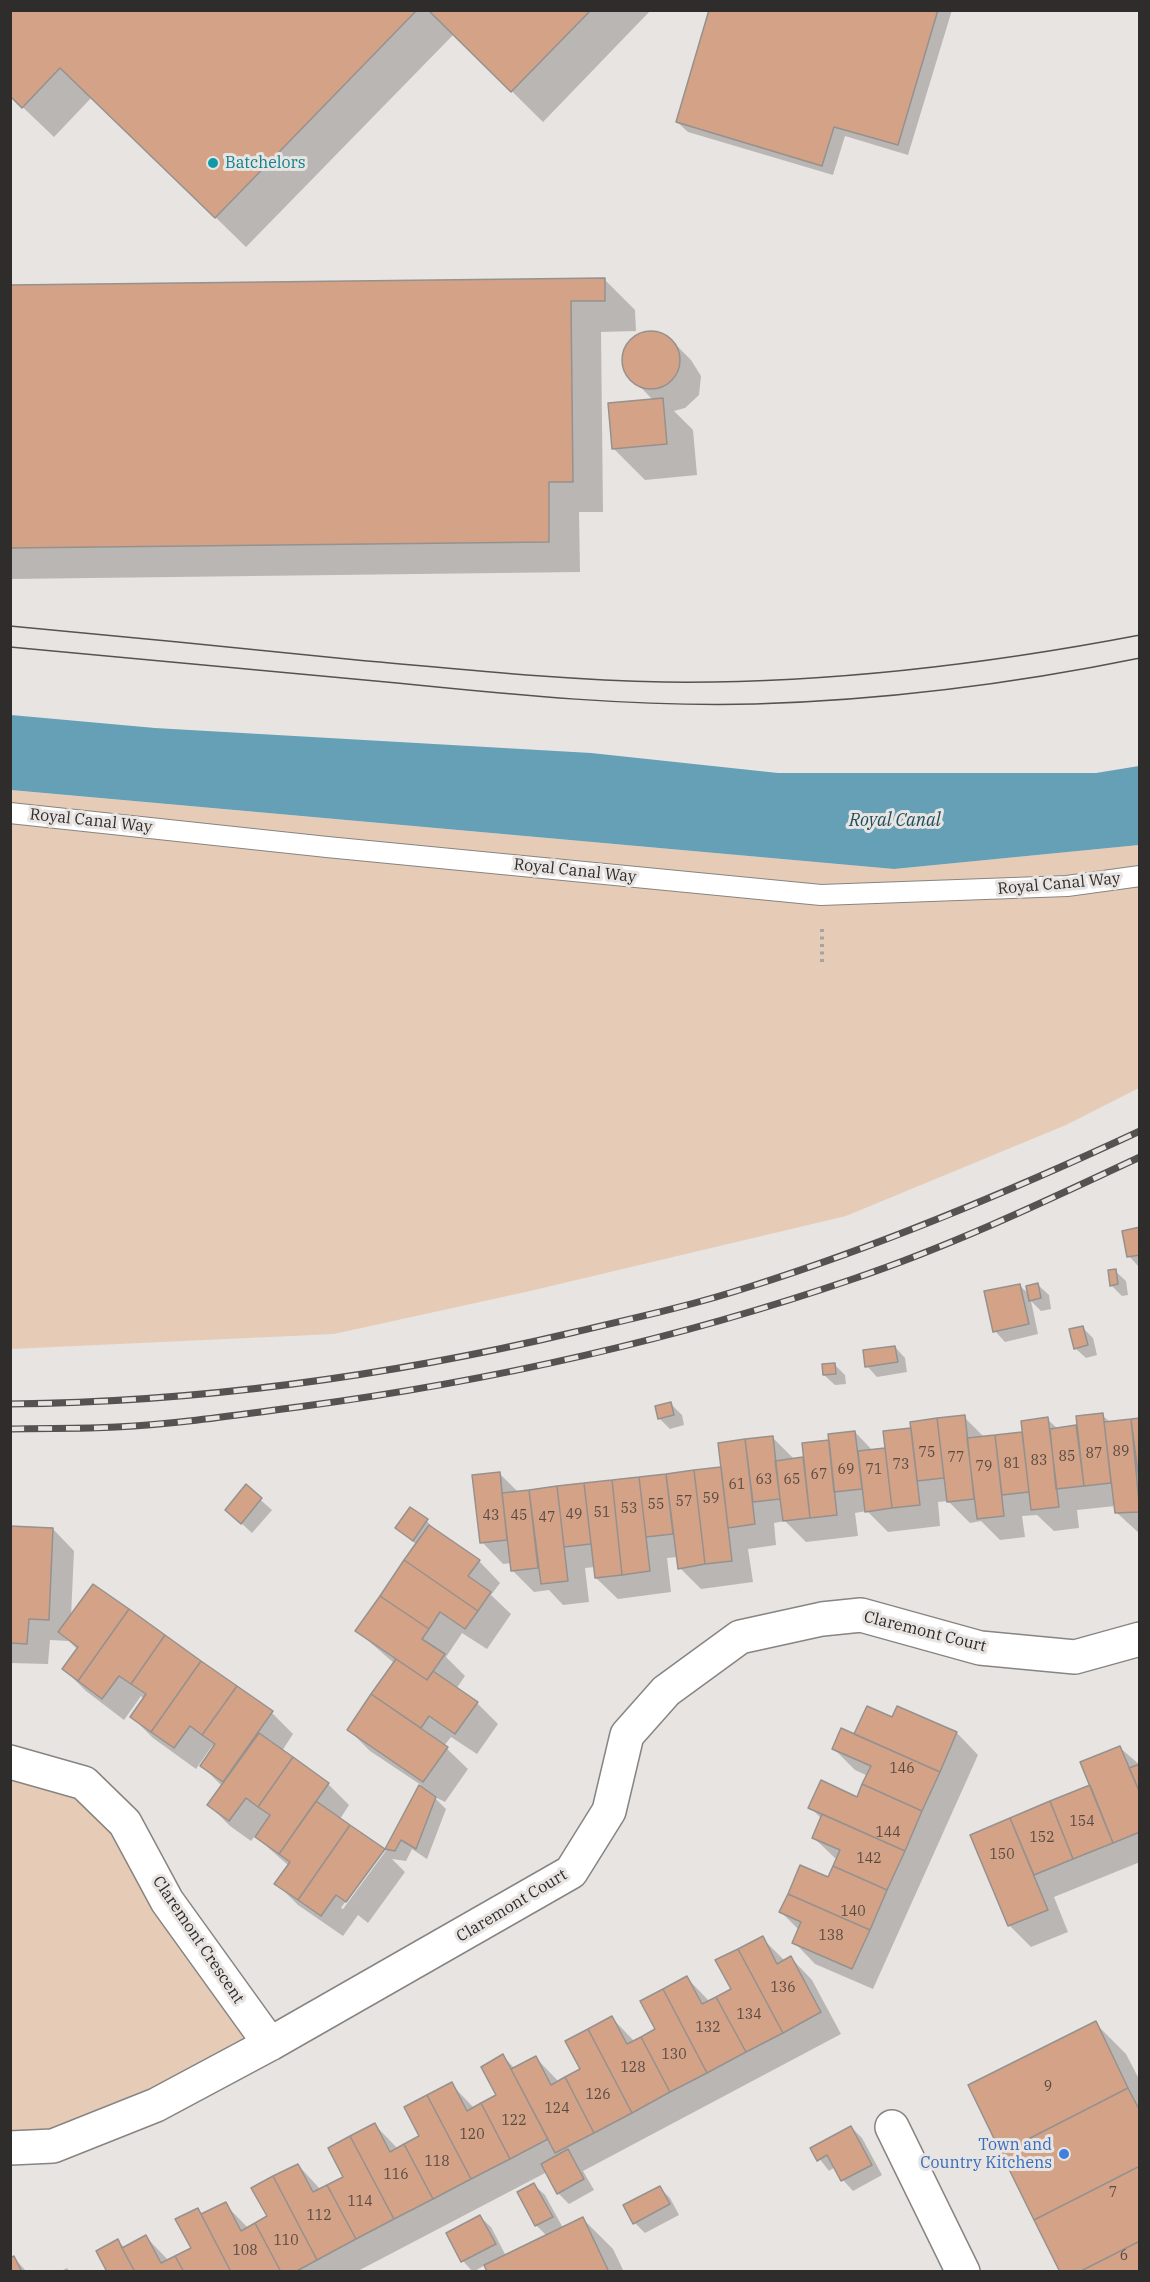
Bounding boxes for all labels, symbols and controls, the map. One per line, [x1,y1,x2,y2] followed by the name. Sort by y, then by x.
[225,153,305,173] place label: Batchelors
[206,156,220,170] marker: Batchelors
[29,805,153,837] street label: Royal Canal Way
[849,810,941,832] water label: Royal Canal
[513,855,637,887] street label: Royal Canal Way
[997,869,1121,899] street label: Royal Canal Way
[1113,1444,1129,1460] house number: 89
[919,1445,935,1461] house number: 75
[1086,1446,1102,1462] house number: 87
[1059,1449,1075,1465] house number: 85
[948,1450,964,1466] house number: 77
[1031,1453,1047,1469] house number: 83
[1004,1456,1020,1472] house number: 81
[893,1457,909,1473] house number: 73
[976,1459,992,1475] house number: 79
[838,1462,854,1478] house number: 69
[866,1462,882,1478] house number: 71
[811,1467,827,1483] house number: 67
[756,1472,772,1488] house number: 63
[784,1472,800,1488] house number: 65
[729,1477,745,1493] house number: 61
[703,1491,719,1507] house number: 59
[676,1494,692,1510] house number: 57
[648,1497,664,1513] house number: 55
[621,1501,637,1517] house number: 53
[594,1505,610,1521] house number: 51
[566,1507,582,1523] house number: 49
[483,1508,499,1524] house number: 43
[511,1508,527,1524] house number: 45
[539,1510,555,1526] house number: 47
[862,1608,988,1656] street label: Claremont Court
[889,1761,915,1777] house number: 146
[1069,1814,1095,1830] house number: 154
[875,1825,901,1841] house number: 144
[1029,1830,1055,1846] house number: 152
[989,1847,1015,1863] house number: 150
[856,1851,882,1867] house number: 142
[453,1865,571,1947] street label: Claremont Court
[148,1873,248,2007] street label: Claremont Crescent
[840,1904,866,1920] house number: 140
[818,1928,844,1944] house number: 138
[770,1980,796,1996] house number: 136
[736,2007,762,2023] house number: 134
[695,2020,721,2036] house number: 132
[661,2047,687,2063] house number: 130
[620,2060,646,2076] house number: 128
[1044,2079,1052,2095] house number: 9
[585,2087,611,2103] house number: 126
[544,2101,570,2117] house number: 124
[501,2113,527,2129] house number: 122
[459,2127,485,2143] house number: 120
[920,2135,1052,2173] place label: Town and Country Kitchens
[1057,2147,1071,2161] marker: Town and Country Kitchens
[424,2154,450,2170] house number: 118
[383,2167,409,2183] house number: 116
[1109,2185,1117,2201] house number: 7
[347,2194,373,2210] house number: 114
[306,2208,332,2224] house number: 112
[273,2233,299,2249] house number: 110
[232,2243,258,2259] house number: 108
[1120,2248,1128,2264] house number: 6

